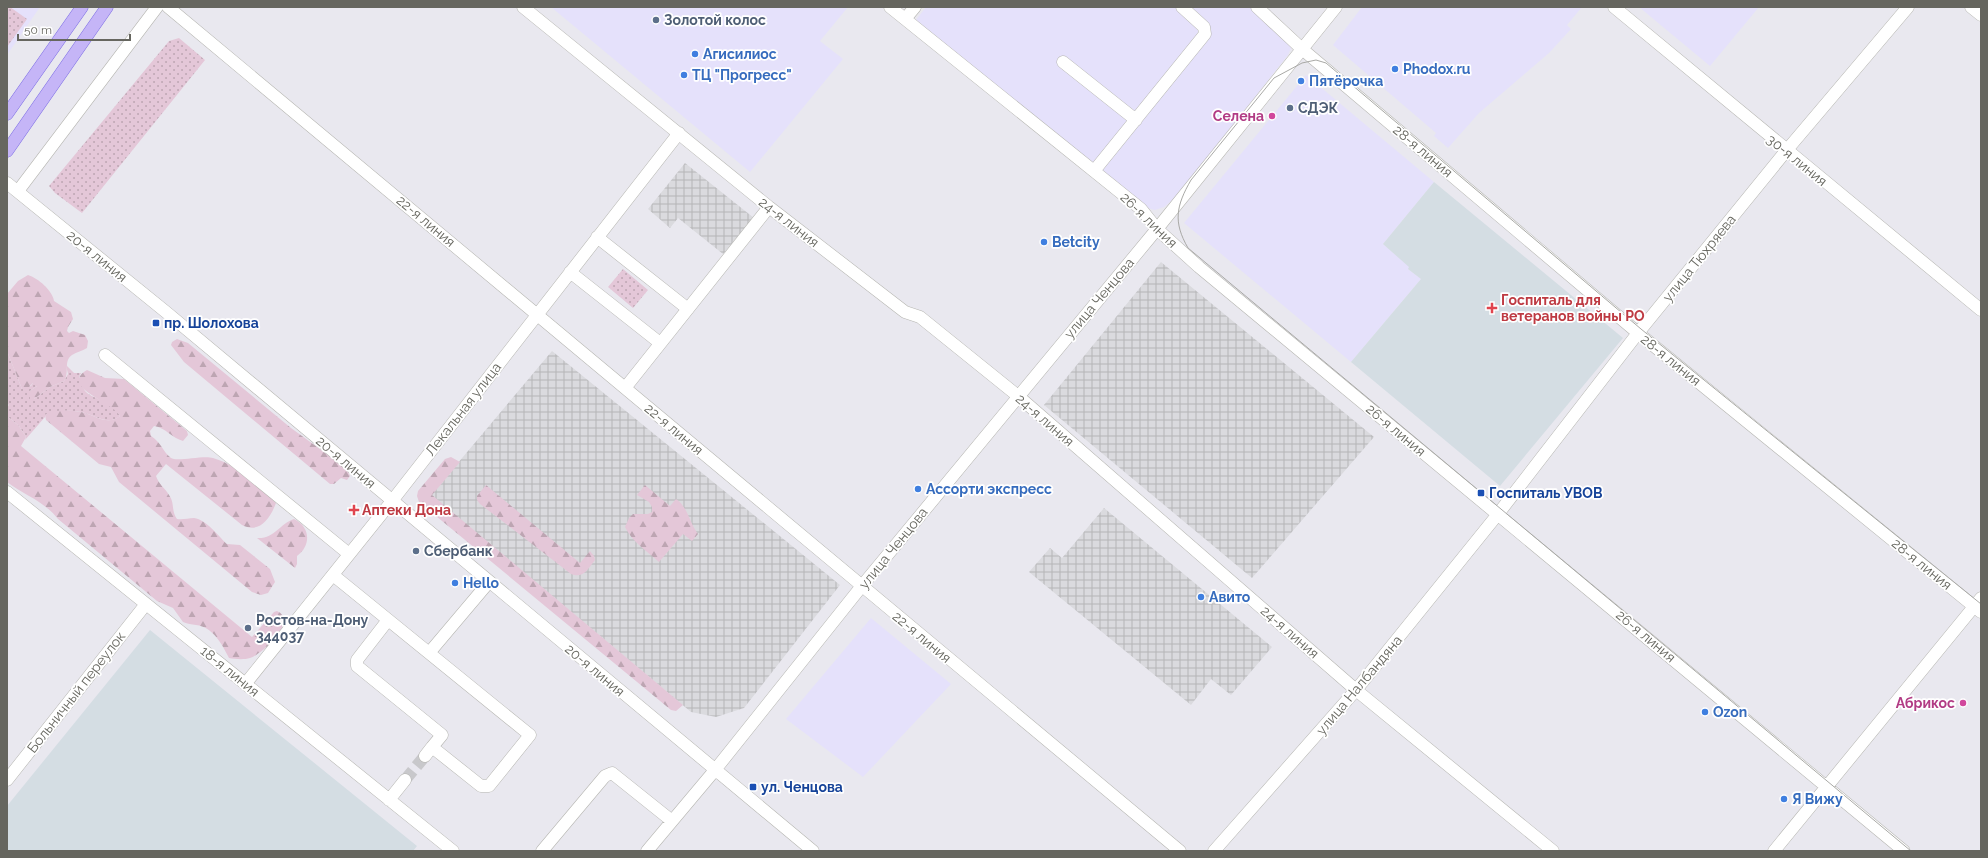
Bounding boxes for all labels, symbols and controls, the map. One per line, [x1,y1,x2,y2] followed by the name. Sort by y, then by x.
[664,12,766,28] place label: Золотой колос
[651,15,661,25] marker: Золотой колос
[18,16,130,42] scale bar
[24,23,52,37] text: 50 m
[703,46,777,62] place label: Агисилиос
[690,49,700,59] marker: Агисилиос
[1403,61,1471,77] place label: Phodox.ru
[1390,64,1400,74] marker: Phodox.ru
[692,67,792,83] place label: ТЦ "Прогресс"
[679,70,689,80] marker: ТЦ "Прогресс"
[1309,73,1383,89] place label: Пятёрочка
[1296,76,1306,86] marker: Пятёрочка
[1298,100,1339,116] place label: СДЭК
[1285,103,1295,113] marker: СДЭК
[1213,108,1264,124] place label: Селена
[1267,111,1277,121] marker: Селена
[1390,122,1456,180] street label: 28-я линия
[1764,131,1830,189] street label: 30-я линия
[1117,189,1181,251] street label: 26-я линия
[394,192,458,250] street label: 22-я линия
[756,194,822,250] street label: 24-я линия
[1659,211,1739,305] street label: улица Тюхряева
[64,227,130,285] street label: 20-я линия
[1052,234,1100,250] place label: Betcity
[1039,237,1049,247] marker: Betcity
[1061,255,1137,341] street label: улица Ченцова
[1501,292,1645,324] place label: Госпиталь для ветеранов войны РО
[1486,302,1498,314] marker: Госпиталь для ветеранов войны РО
[164,315,259,331] place label: пр. Шолохова
[151,318,161,328] marker: пр. Шолохова
[1638,331,1704,389] street label: 28-я линия
[422,359,504,459] street label: Лекальная улица
[1013,390,1077,450] street label: 24-я линия
[642,400,706,458] street label: 22-я линия
[1363,401,1429,459] street label: 26-я линия
[313,433,379,491] street label: 20-я линия
[926,481,1052,497] place label: Ассорти экспресс
[913,484,923,494] marker: Ассорти экспресс
[1489,485,1603,501] place label: Госпиталь УВОВ
[1476,488,1486,498] marker: Госпиталь УВОВ
[362,502,451,518] place label: Аптеки Дона
[855,504,931,592] street label: улица Ченцова
[349,505,359,515] marker: Аптеки Дона
[1889,535,1955,593] street label: 28-я линия
[424,543,493,559] place label: Сбербанк
[411,546,421,556] marker: Сбербанк
[463,575,500,591] place label: Hello
[450,578,460,588] marker: Hello
[1209,589,1251,605] place label: Авито
[1196,592,1206,602] marker: Авито
[1258,602,1322,662] street label: 24-я линия
[1613,607,1679,665] street label: 26-я линия
[890,608,954,666] street label: 22-я линия
[256,612,368,644] place label: Ростов-на-Дону 344037
[243,623,253,633] marker: Ростов-на-Дону 344037
[24,628,128,756] street label: Больничный переулок
[1313,632,1405,738] street label: улица Налбандяна
[562,641,628,699] street label: 20-я линия
[197,642,263,700] street label: 18-я линия
[1896,695,1955,711] place label: Абрикос
[1958,698,1968,708] marker: Абрикос
[1713,704,1747,720] place label: Ozon
[1700,707,1710,717] marker: Ozon
[761,779,843,795] place label: ул. Ченцова
[748,782,758,792] marker: ул. Ченцова
[1792,791,1843,807] place label: Я Вижу
[1779,794,1789,804] marker: Я Вижу

